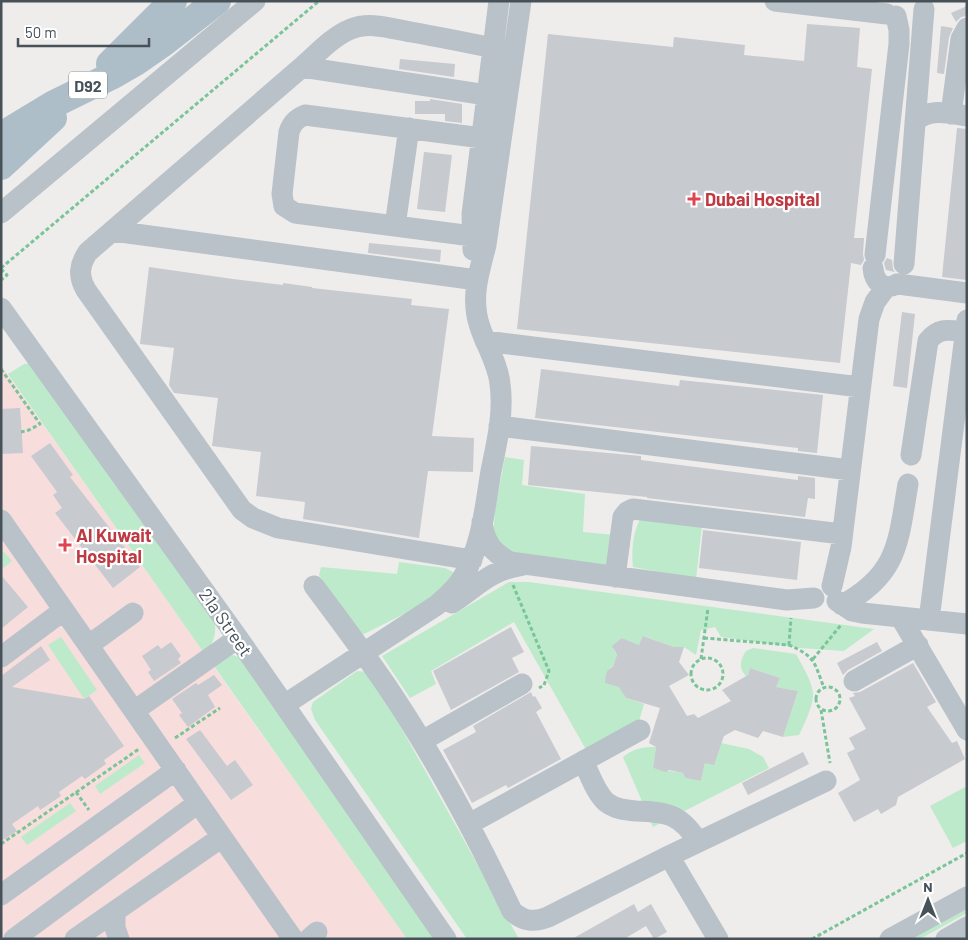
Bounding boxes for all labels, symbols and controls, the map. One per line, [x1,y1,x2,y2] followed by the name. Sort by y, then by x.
[18,15,149,47] scale bar
[25,23,57,41] text: 50 m
[69,72,107,98] road number: D92
[705,188,820,210] place label: Dubai Hospital
[687,192,701,206] marker: Dubai Hospital
[76,524,152,567] place label: Al Kuwait Hospital
[58,538,72,552] marker: Al Kuwait Hospital
[195,584,257,660] street label: 21a Street
[903,875,953,925] north arrow
[923,878,933,895] text: N

